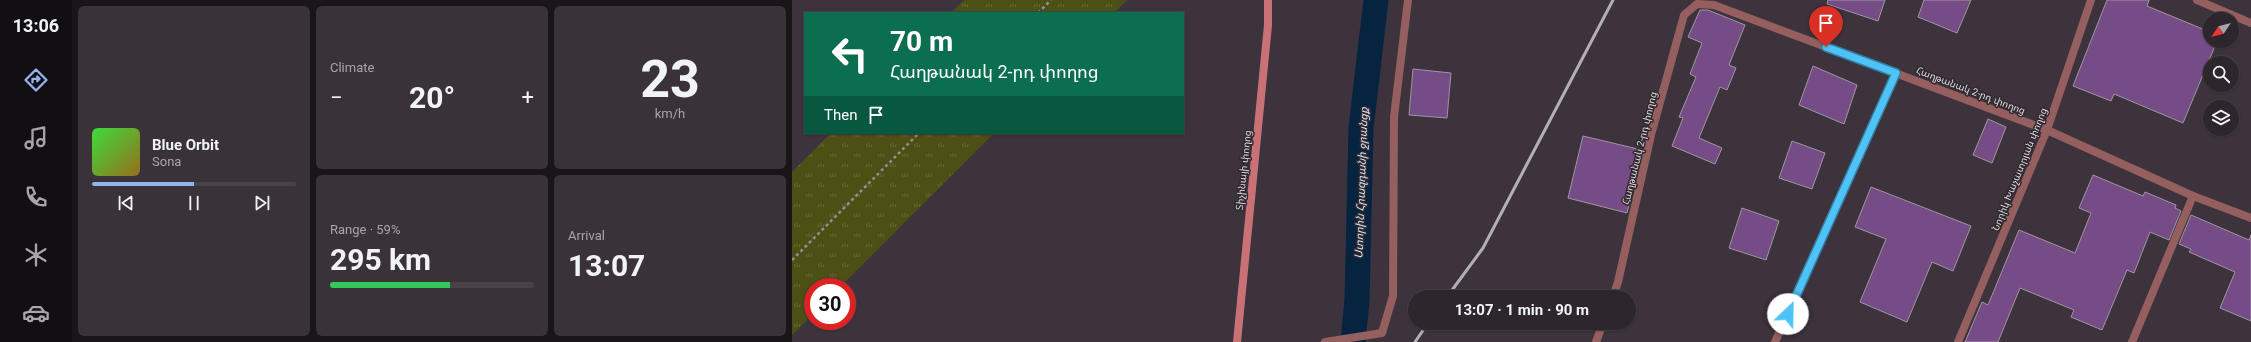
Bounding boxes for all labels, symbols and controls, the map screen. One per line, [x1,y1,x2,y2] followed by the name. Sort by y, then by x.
[1809,6,1843,47] pin
[1815,12,1837,34] icon: arrive
[2203,12,2239,48] north arrow
[2203,12,2239,136] map controls
[13,15,59,36] text: 13:06
[890,25,953,58] text: 70 m
[824,28,876,80] icon: left
[640,49,700,110] text: 23
[2203,56,2239,92] button: search
[330,60,374,75] text: Climate
[890,61,1099,82] text: Հաղթանակ 2-րդ փողոց
[1915,65,2027,116] street label: Հաղթանակ 2-րդ փողոց
[22,66,50,94] icon: directions
[409,80,455,115] text: 20°
[330,85,343,110] text: −
[522,85,534,110] text: +
[1620,91,1659,206] street label: Հաղթանակ 2-րդ փողոց
[2203,100,2239,136] button: layers
[865,104,887,126] icon: arrive
[655,106,685,121] text: km/h
[824,106,857,124] text: Then
[1990,106,2049,232] street label: Նորիկ Խաչատրյան փողոց
[1352,107,1371,259] water label: Ստորին Հրազդանի ջրանցք
[22,124,50,152] icon: music
[1234,130,1253,211] street label: Տիչինայի փողոց
[152,136,219,154] text: Blue Orbit
[152,154,181,169] text: Sona
[22,183,50,211] icon: phone
[115,192,137,214] icon: previous
[183,192,205,214] icon: pause
[251,192,273,214] icon: next
[330,222,400,237] text: Range · 59%
[568,228,605,243] text: Arrival
[22,241,50,269] icon: climate
[330,242,431,277] text: 295 km
[568,248,645,283] text: 13:07
[804,278,856,330] speed limit sign: 30
[1767,293,1809,335] position arrow
[22,299,50,327] icon: car
[1455,301,1589,319] text: 13:07 · 1 min · 90 m

